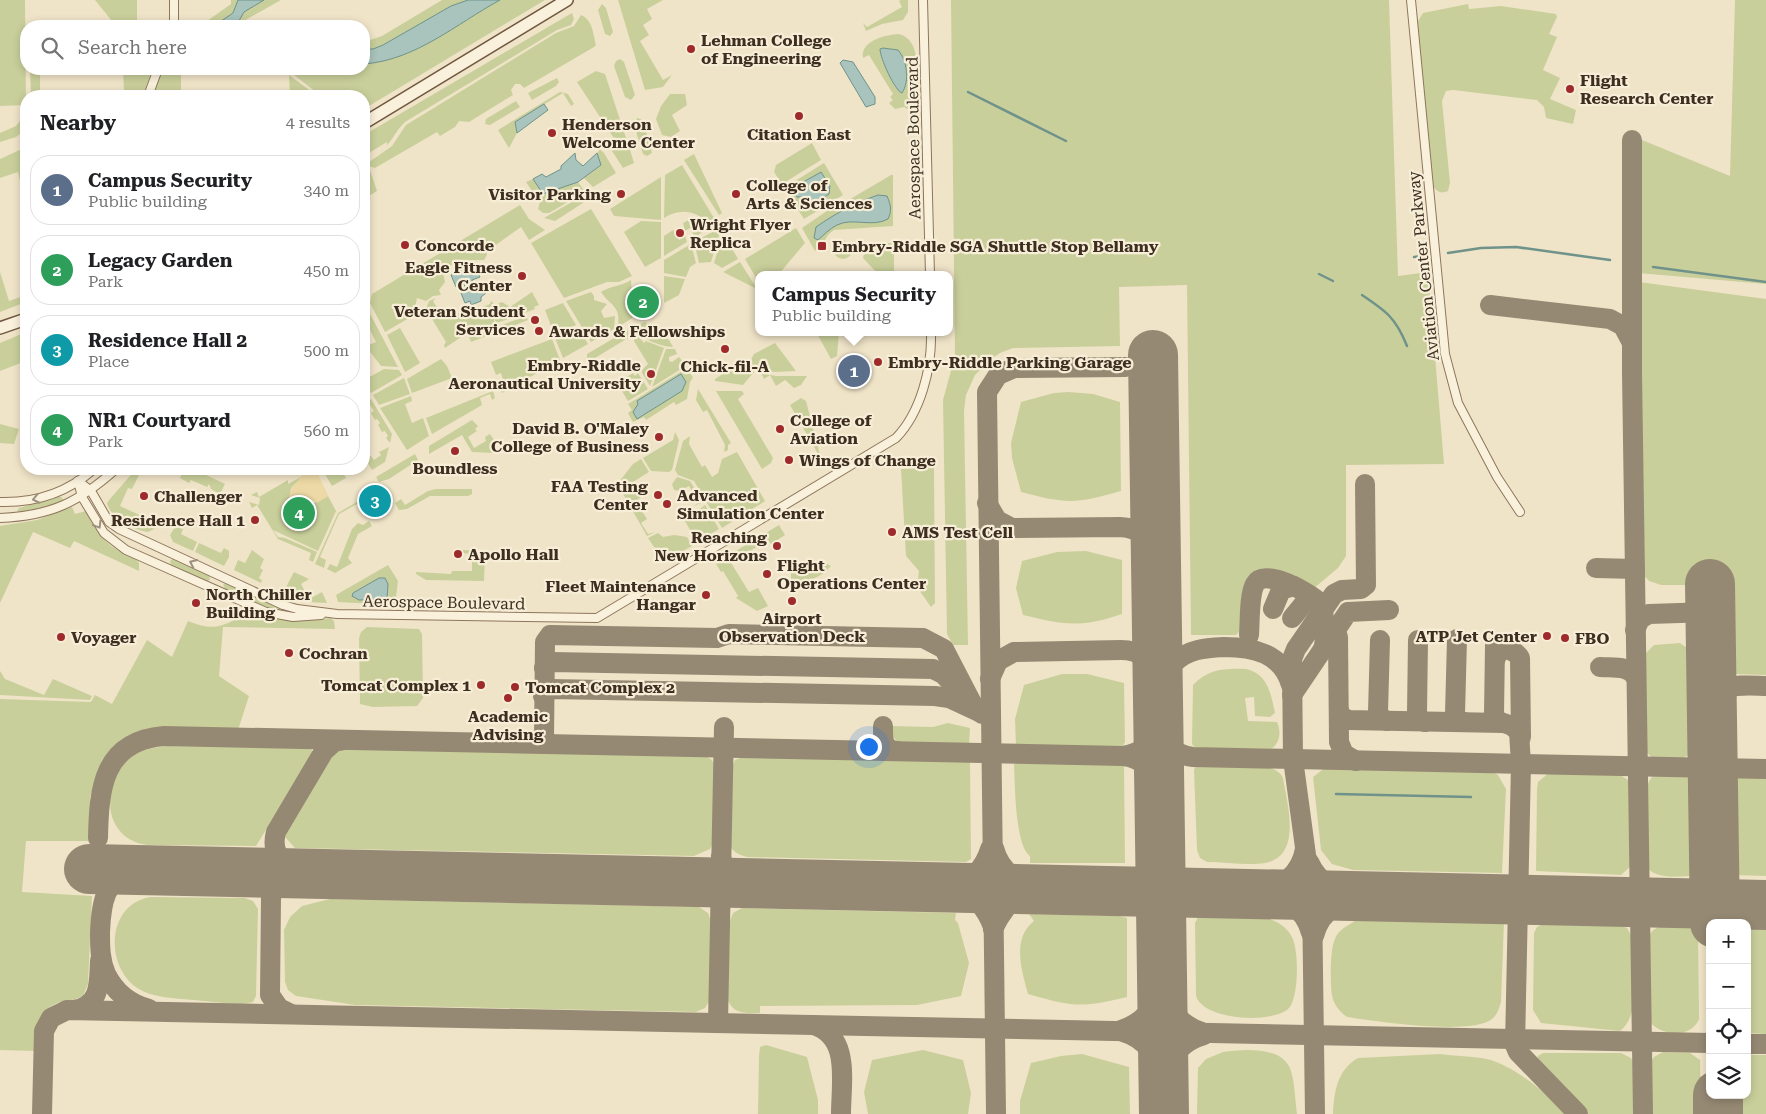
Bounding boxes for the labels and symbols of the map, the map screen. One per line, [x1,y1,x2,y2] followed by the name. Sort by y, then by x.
[701,31,831,68] place label: Lehman College of Engineering
[685,43,697,55] marker: Lehman College of Engineering
[903,56,924,220] street label: Aerospace Boulevard
[1580,71,1714,108] place label: Flight Research Center
[1564,83,1576,95] marker: Flight Research Center
[793,110,805,122] marker: Citation East
[562,115,695,152] place label: Henderson Welcome Center
[747,125,852,144] place label: Citation East
[546,127,558,139] marker: Henderson Welcome Center
[1404,170,1443,362] street label: Aviation Center Parkway
[746,176,872,213] place label: College of Arts & Sciences
[488,185,611,204] place label: Visitor Parking
[615,188,627,200] marker: Visitor Parking
[730,188,742,200] marker: College of Arts & Sciences
[690,215,791,252] place label: Wright Flyer Replica
[674,227,686,239] marker: Wright Flyer Replica
[415,236,494,255] place label: Concorde
[832,237,1159,256] place label: Embry-Riddle SGA Shuttle Stop Bellamy
[399,239,411,251] marker: Concorde
[816,240,828,252] marker: Embry-Riddle SGA Shuttle Stop Bellamy
[405,258,512,295] place label: Eagle Fitness Center
[516,270,528,282] marker: Eagle Fitness Center
[627,283,659,321] pin: 2
[394,302,525,339] place label: Veteran Student Services
[529,314,541,326] marker: Veteran Student Services
[549,322,725,341] place label: Awards & Fellowships
[533,325,545,337] marker: Awards & Fellowships
[719,343,731,355] marker: Chick-fil-A
[838,352,870,390] pin: 1
[888,353,1132,372] place label: Embry-Riddle Parking Garage
[449,356,641,393] place label: Embry-Riddle Aeronautical University
[872,356,884,368] marker: Embry-Riddle Parking Garage
[681,357,770,376] place label: Chick-fil-A
[645,368,657,380] marker: Embry-Riddle Aeronautical University
[790,411,873,448] place label: College of Aviation
[491,419,649,456] place label: David B. O'Maley College of Business
[774,423,786,435] marker: College of Aviation
[653,431,665,443] marker: David B. O'Maley College of Business
[449,445,461,457] marker: Boundless
[799,451,936,470] place label: Wings of Change
[783,454,795,466] marker: Wings of Change
[412,459,498,478] place label: Boundless
[551,477,648,514] place label: FAA Testing Center
[359,482,391,520] pin: 3
[677,486,824,523] place label: Advanced Simulation Center
[154,487,242,506] place label: Challenger
[652,489,664,501] marker: FAA Testing Center
[138,490,150,502] marker: Challenger
[31,493,40,504] one-way arrow
[283,494,315,532] pin: 4
[661,498,673,510] marker: Advanced Simulation Center
[111,511,245,530] place label: Residence Hall 1
[249,514,261,526] marker: Residence Hall 1
[92,519,102,528] one-way arrow
[902,523,1014,542] place label: AMS Test Cell
[886,526,898,538] marker: AMS Test Cell
[654,528,767,565] place label: Reaching New Horizons
[771,540,783,552] marker: Reaching New Horizons
[468,545,559,564] place label: Apollo Hall
[452,548,464,560] marker: Apollo Hall
[777,556,926,593] place label: Flight Operations Center
[189,559,198,569] one-way arrow
[761,568,773,580] marker: Flight Operations Center
[545,577,696,614] place label: Fleet Maintenance Hangar
[206,585,312,622] place label: North Chiller Building
[700,589,712,601] marker: Fleet Maintenance Hangar
[362,592,526,613] street label: Aerospace Boulevard
[786,595,798,607] marker: Airport Observation Deck
[190,597,202,609] marker: North Chiller Building
[719,609,865,646] place label: Airport Observation Deck
[1416,627,1537,646] place label: ATP Jet Center
[71,628,137,647] place label: Voyager
[1575,629,1609,648] place label: FBO
[1541,630,1553,642] marker: ATP Jet Center
[55,631,67,643] marker: Voyager
[1559,632,1571,644] marker: FBO
[299,644,368,663] place label: Cochran
[283,647,295,659] marker: Cochran
[321,676,471,695] place label: Tomcat Complex 1
[525,678,675,697] place label: Tomcat Complex 2
[475,679,487,691] marker: Tomcat Complex 1
[509,681,521,693] marker: Tomcat Complex 2
[502,692,514,704] marker: Academic Advising
[468,707,548,744] place label: Academic Advising
[856,734,882,760] your location

